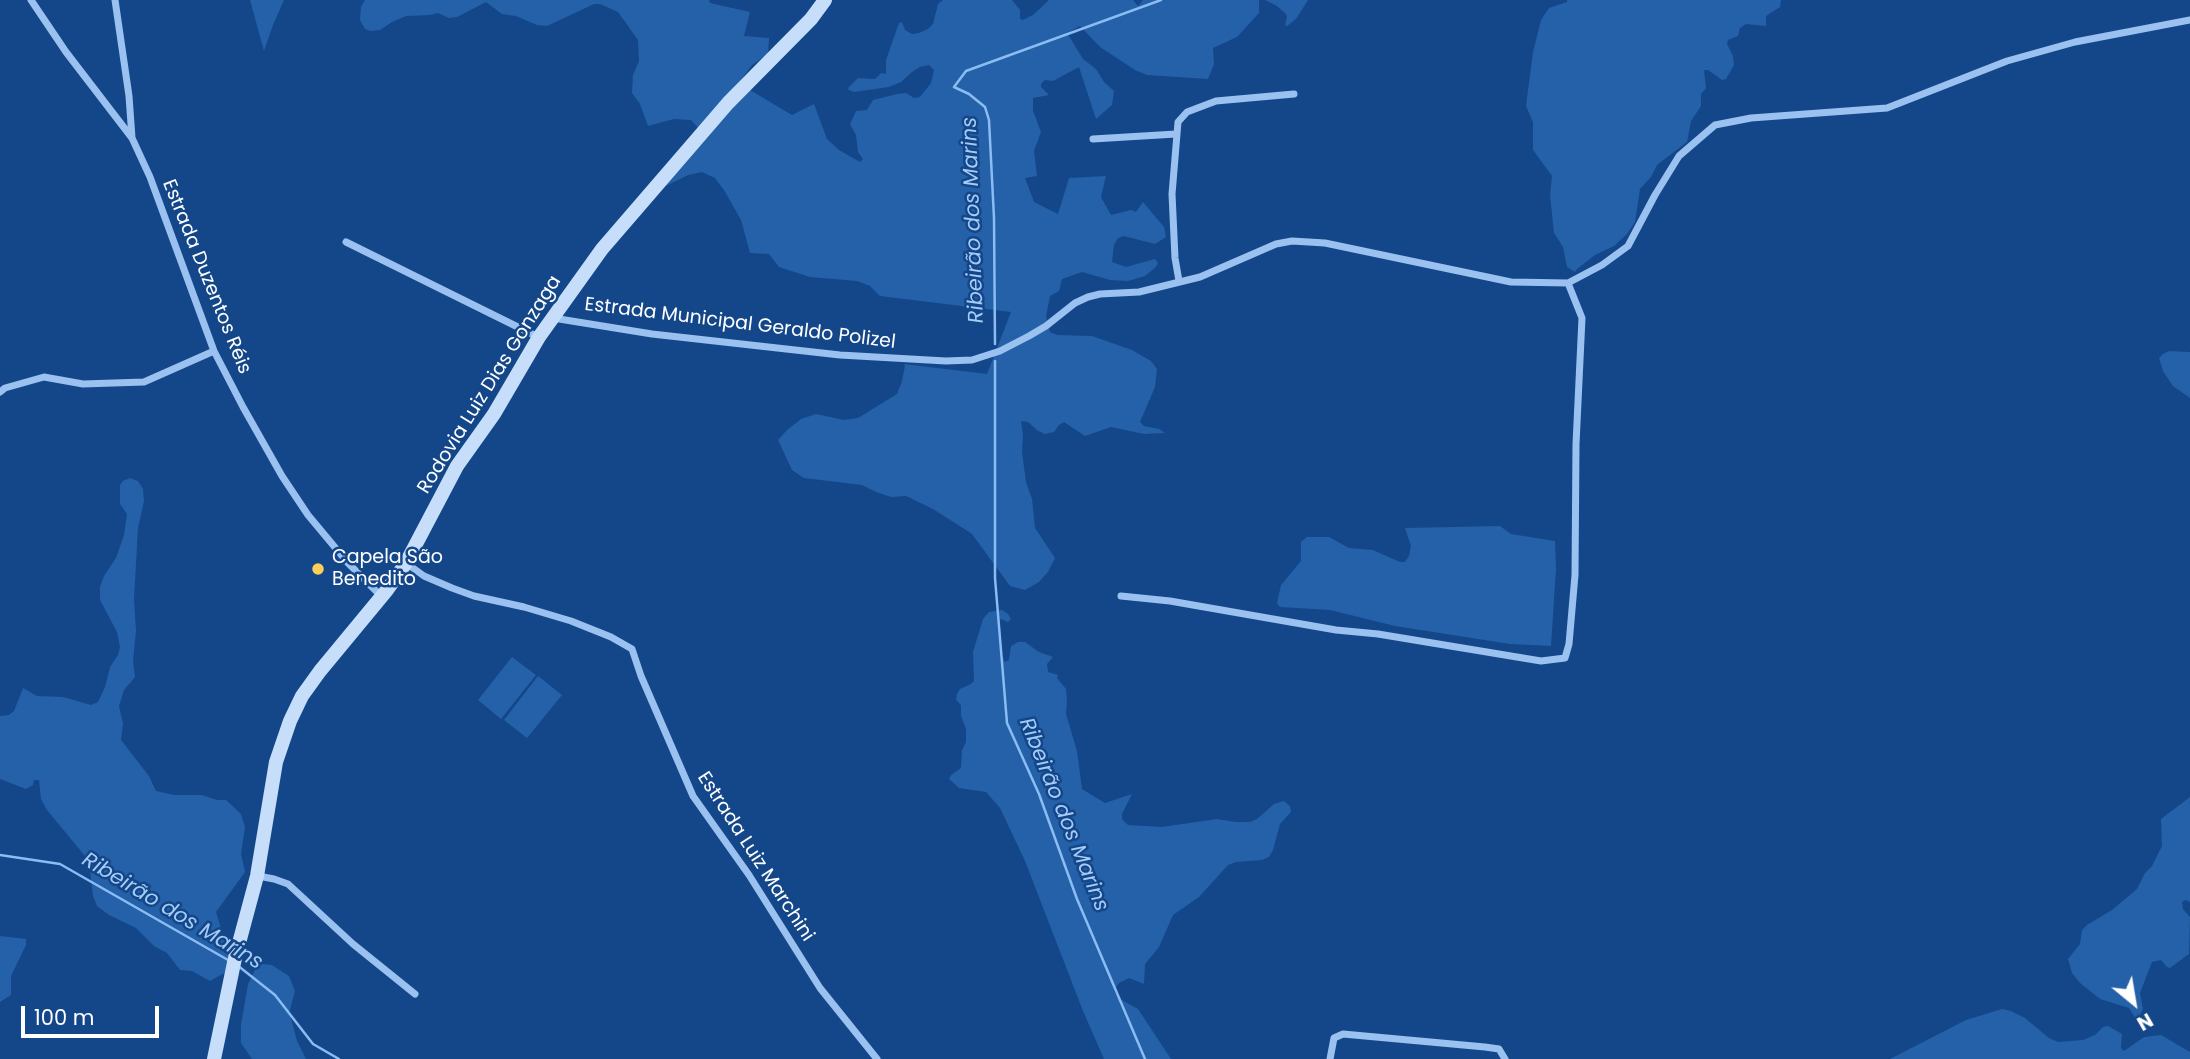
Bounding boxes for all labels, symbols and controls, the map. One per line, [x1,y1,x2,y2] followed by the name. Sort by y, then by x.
[958,116,990,324] water label: Ribeirão dos Marins
[157,177,255,377] street label: Estrada Duzentos Réis
[413,272,567,498] street label: Rodovia Luiz Dias Gonzaga
[583,294,897,354] street label: Estrada Municipal Geraldo Polizel
[332,547,443,591] place label: Capela São Benedito
[310,561,326,577] marker: Capela São Benedito
[1013,715,1113,915] water label: Ribeirão dos Marins
[692,768,818,946] street label: Estrada Luiz Marchini
[77,848,267,976] water label: Ribeirão dos Marins
[2099,968,2169,1038] north arrow
[24,992,163,1036] scale bar
[34,1003,94,1032] text: 100 m
[2132,1006,2158,1037] text: N

